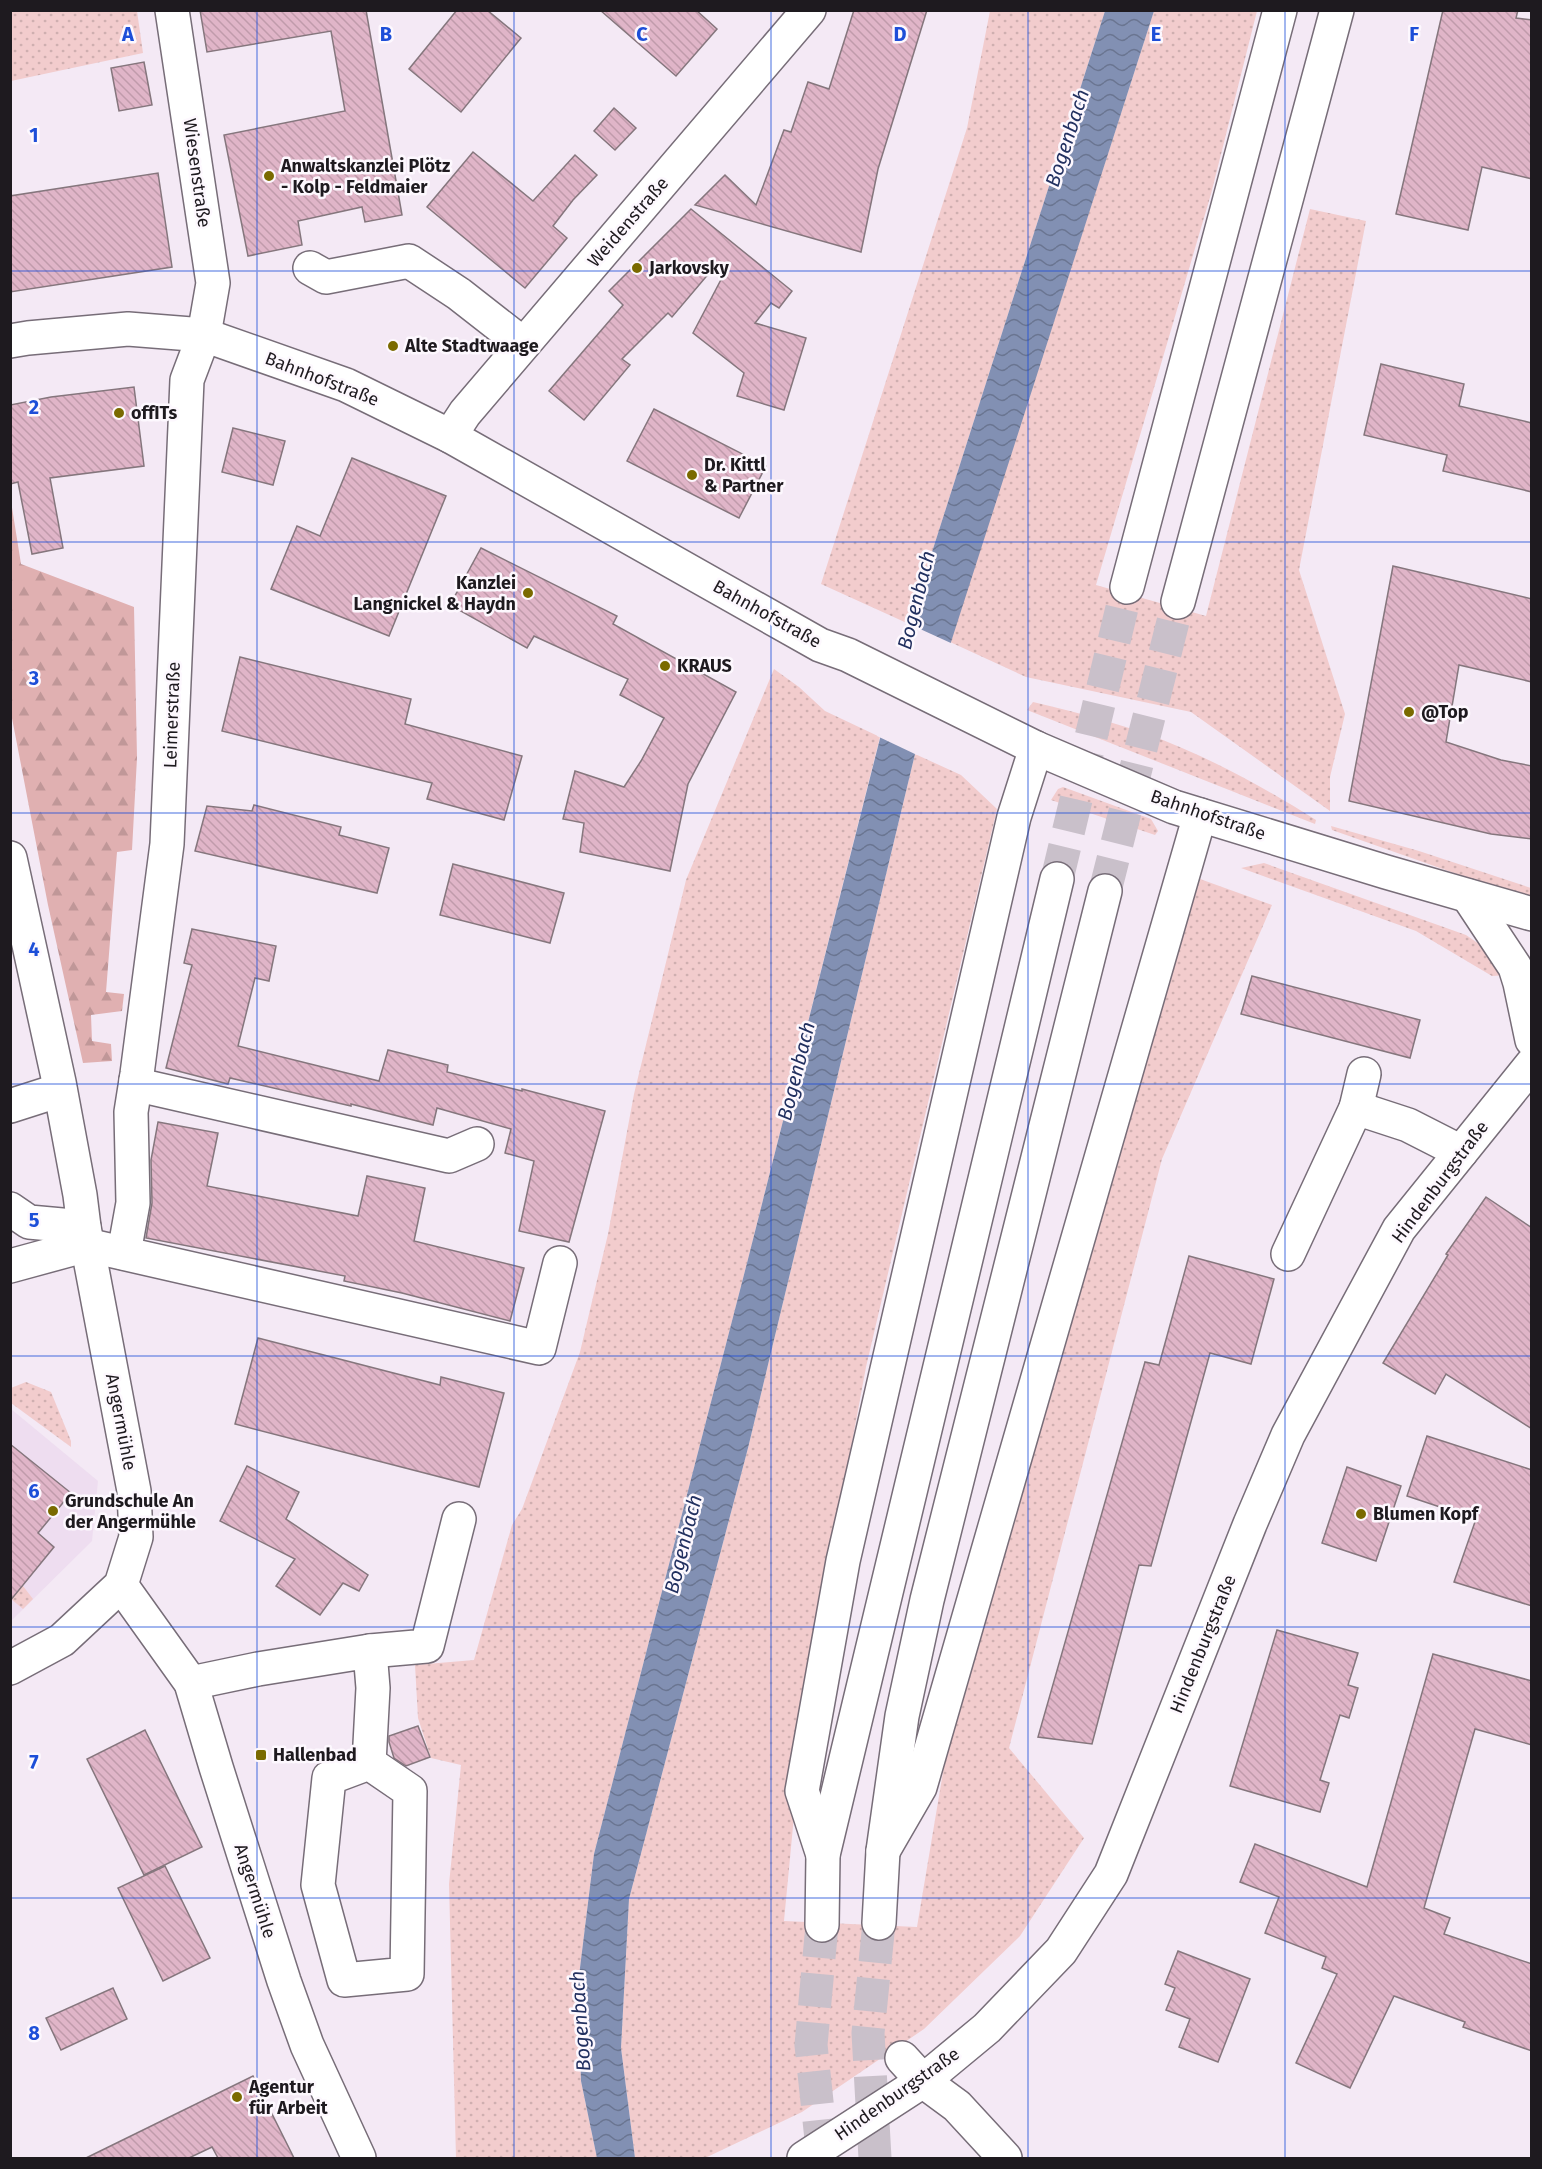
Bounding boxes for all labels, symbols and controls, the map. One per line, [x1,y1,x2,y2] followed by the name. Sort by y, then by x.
[121,22,135,46] text: A
[380,22,392,46] text: B
[636,22,648,46] text: C
[893,22,907,46] text: D
[1151,22,1161,46] text: E
[1409,22,1419,46] text: F
[1040,86,1094,190] water label: Bogenbach
[178,117,216,229] street label: Wiesenstraße
[29,123,39,147] text: 1
[280,155,450,198] place label: Anwaltskanzlei Plötz - Kolp - Feldmaier
[262,169,276,183] marker: Anwaltskanzlei Plötz - Kolp - Feldmaier
[583,172,673,272] street label: Weidenstraße
[648,257,730,279] place label: Jarkovsky
[630,261,644,275] marker: Jarkovsky
[404,335,539,357] place label: Alte Stadtwaage
[386,339,400,353] marker: Alte Stadtwaage
[262,347,382,411] street label: Bahnhofstraße
[29,395,39,419] text: 2
[131,402,177,424] place label: offITs
[112,406,126,420] marker: offITs
[704,454,784,497] place label: Dr. Kittl & Partner
[685,468,699,482] marker: Dr. Kittl & Partner
[892,548,940,652] water label: Bogenbach
[354,572,516,615] place label: Kanzlei Langnickel & Haydn
[709,575,825,653] street label: Bahnhofstraße
[521,586,535,600] marker: Kanzlei Langnickel & Haydn
[677,655,732,677] place label: KRAUS
[658,659,672,673] marker: KRAUS
[159,661,185,769] street label: Leimerstraße
[28,666,39,690] text: 3
[1421,701,1469,723] place label: @Top
[1402,705,1416,719] marker: @Top
[1148,785,1268,845] street label: Bahnhofstraße
[28,937,40,961] text: 4
[772,1019,820,1123] water label: Bogenbach
[1387,1116,1493,1248] street label: Hindenburgstraße
[29,1208,40,1232] text: 5
[101,1372,141,1472] street label: Angermühle
[28,1479,40,1503] text: 6
[65,1490,196,1533] place label: Grundschule An der Angermühle
[659,1492,707,1596] water label: Bogenbach
[1373,1503,1480,1525] place label: Blumen Kopf
[46,1504,60,1518] marker: Grundschule An der Angermühle
[1354,1507,1368,1521] marker: Blumen Kopf
[1165,1571,1241,1717] street label: Hindenburgstraße
[273,1744,357,1766] place label: Hallenbad
[254,1748,268,1762] marker: Hallenbad
[29,1750,39,1774] text: 7
[229,1841,281,1941] street label: Angermühle
[565,1970,595,2072] water label: Bogenbach
[28,2021,40,2045] text: 8
[830,2043,964,2145] street label: Hindenburgstraße
[248,2076,329,2119] place label: Agentur für Arbeit
[230,2090,244,2104] marker: Agentur für Arbeit

